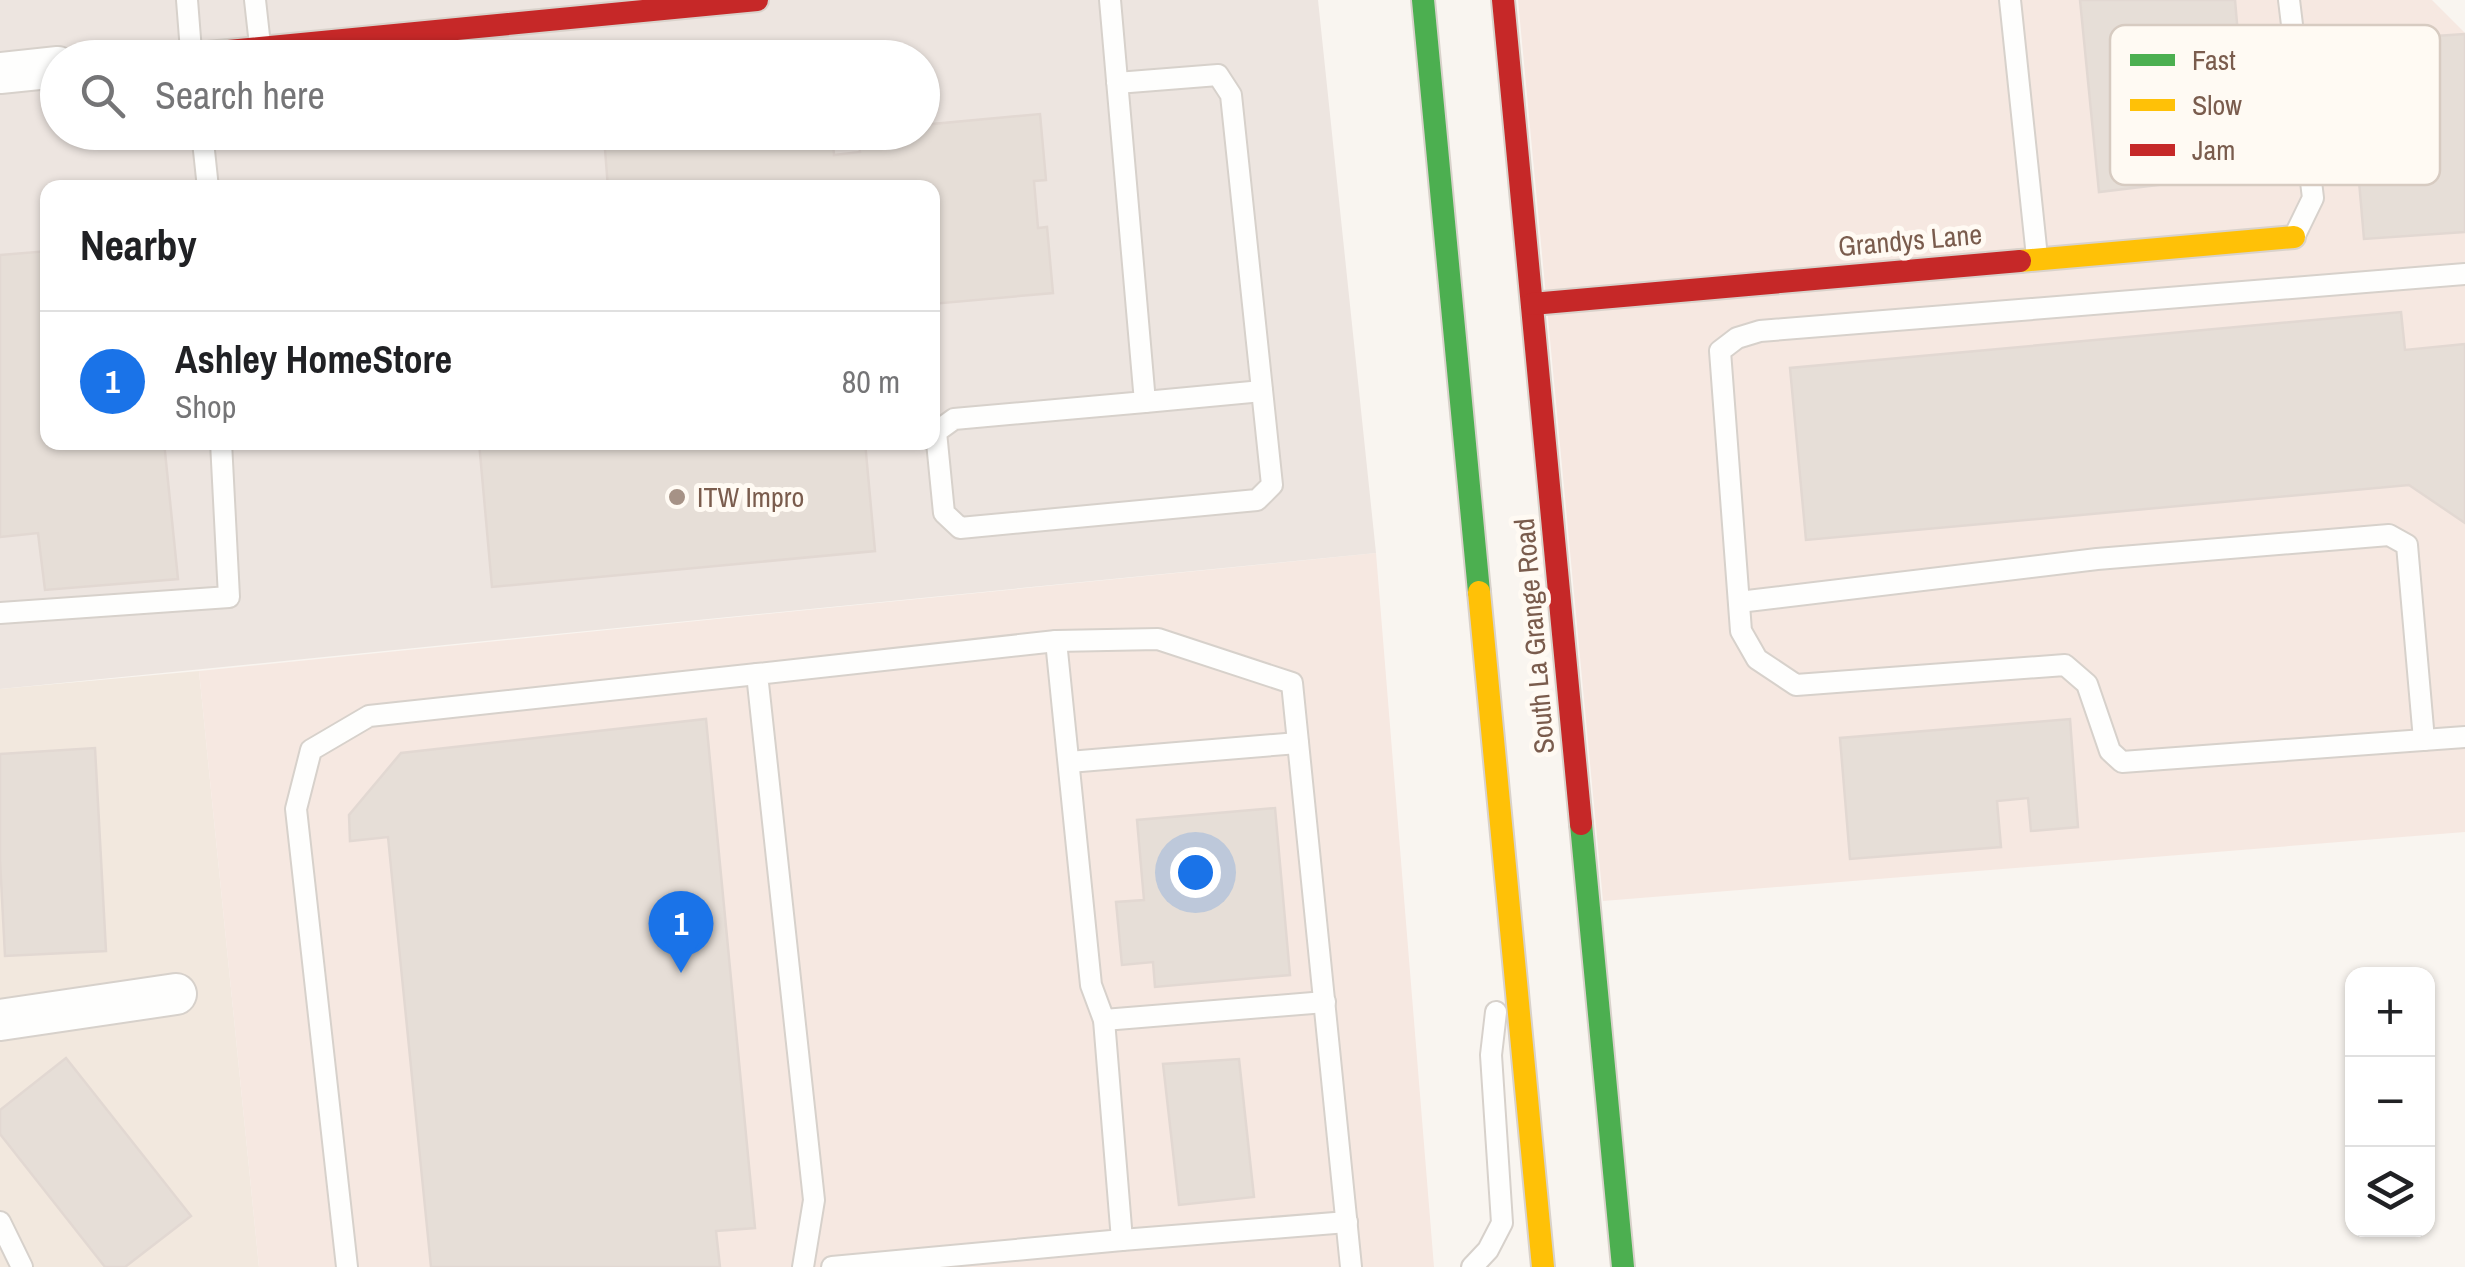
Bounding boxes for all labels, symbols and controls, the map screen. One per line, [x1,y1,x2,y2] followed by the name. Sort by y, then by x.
[2110,25,2440,185] legend
[40,40,940,150] search box
[2192,41,2236,79] text: Fast
[75,68,130,123] icon: search
[155,70,325,121] text: Search here
[2192,86,2242,124] text: Slow
[2192,131,2235,169] text: Jam
[1837,215,1983,265] street label: Grandys Lane
[80,217,197,273] text: Nearby
[175,334,452,385] text: Ashley HomeStore
[105,360,120,403] text: 1
[842,360,900,403] text: 80 m
[175,385,236,428] text: Shop
[697,478,804,516] place label: ITW Impro
[666,486,688,508] marker: ITW Impro
[1505,517,1563,755] street label: South La Grange Road
[1170,847,1221,898] your location
[648,890,714,973] pin: 1
[2345,967,2435,1237] map controls
[2345,967,2435,1057] button: +
[2345,1057,2435,1147] button: −
[2345,1147,2435,1237] button: layers

